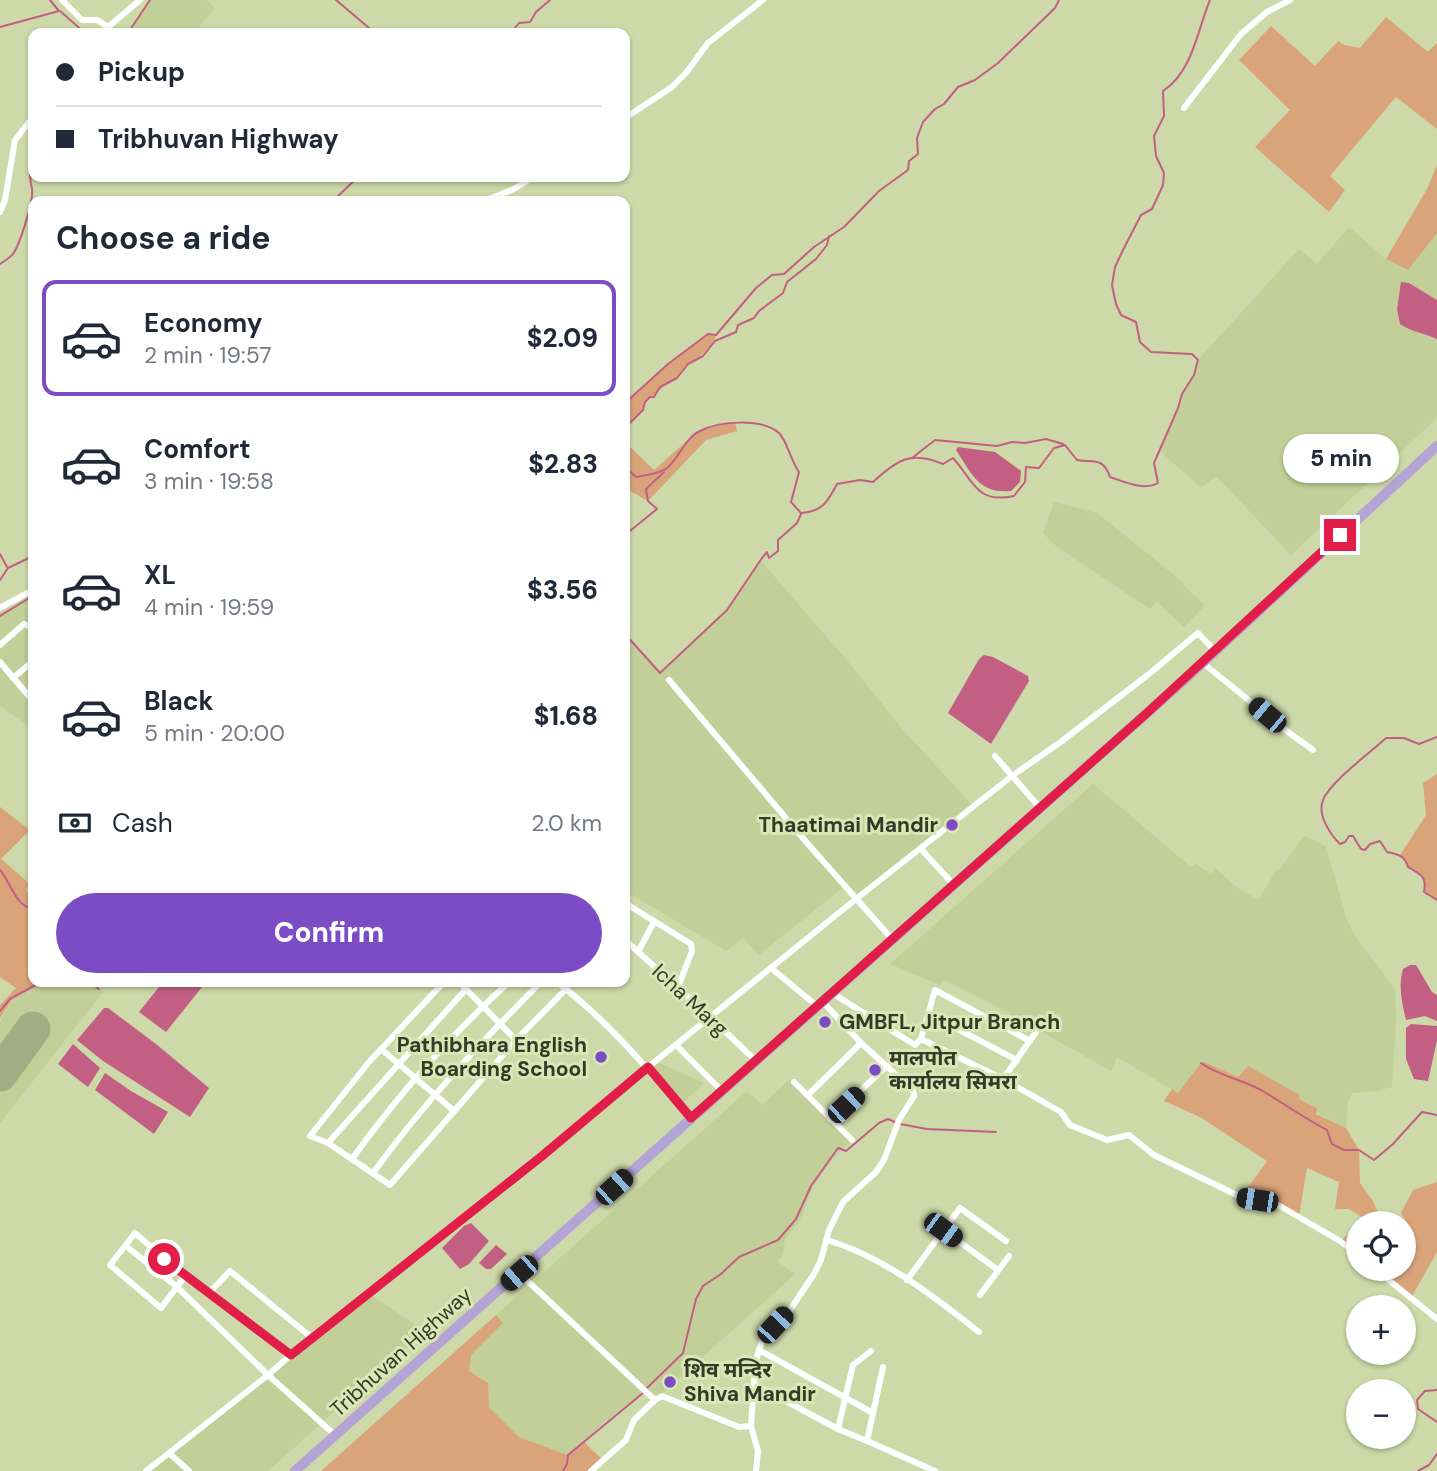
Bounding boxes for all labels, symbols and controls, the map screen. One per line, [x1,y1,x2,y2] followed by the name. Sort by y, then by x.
[98,55,185,89] text: Pickup
[98,122,339,156] text: Tribhuvan Highway
[56,217,271,259] text: Choose a ride
[144,306,262,340] text: Economy
[60,307,123,370] icon: car
[527,321,598,355] text: $2.09
[144,340,272,370] text: 2 min · 19:57
[144,432,250,466] text: Comfort
[60,433,123,496] icon: car
[1282,434,1398,482] callout: 5 min
[1310,443,1372,473] text: 5 min
[528,447,598,481] text: $2.83
[144,466,274,496] text: 3 min · 19:58
[1324,519,1356,551] route end
[144,558,176,592] text: XL
[60,559,123,622] icon: car
[527,573,598,607] text: $3.56
[144,592,274,622] text: 4 min · 19:59
[144,684,214,718] text: Black
[60,685,123,748] icon: car
[1245,693,1290,737] car
[534,699,598,733] text: $1.68
[144,718,285,748] text: 5 min · 20:00
[56,804,94,842] icon: cash
[112,806,173,840] text: Cash
[531,808,602,838] text: 2.0 km
[758,811,938,839] place label: Thaatimai Mandir
[944,817,960,833] marker: Thaatimai Mandir
[56,893,602,973] button: Confirm
[646,958,734,1043] street label: Icha Marg
[839,1008,1060,1036] place label: GMBFL, Jitpur Branch
[817,1014,833,1030] marker: GMBFL, Jitpur Branch
[397,1031,587,1083] place label: Pathibhara English Boarding School
[889,1044,1018,1096] place label: मालपोत कार्यालय सिमरा
[593,1049,609,1065] marker: Pathibhara English Boarding School
[867,1062,883,1078] marker: मालपोत कार्यालय सिमरा
[824,1083,869,1127] car
[592,1165,637,1209] car
[1235,1186,1280,1214] car
[920,1209,967,1251] car
[1346,1211,1416,1449] map controls
[1346,1211,1416,1281] button: locate
[148,1243,180,1275] route start
[497,1251,542,1295] car
[324,1281,478,1423] street label: Tribhuvan Highway
[1346,1295,1416,1365] button: +
[753,1302,798,1348] car
[684,1356,816,1408] place label: शिव मन्दिर Shiva Mandir
[662,1374,678,1390] marker: शिव मन्दिर Shiva Mandir
[1346,1379,1416,1449] button: −

